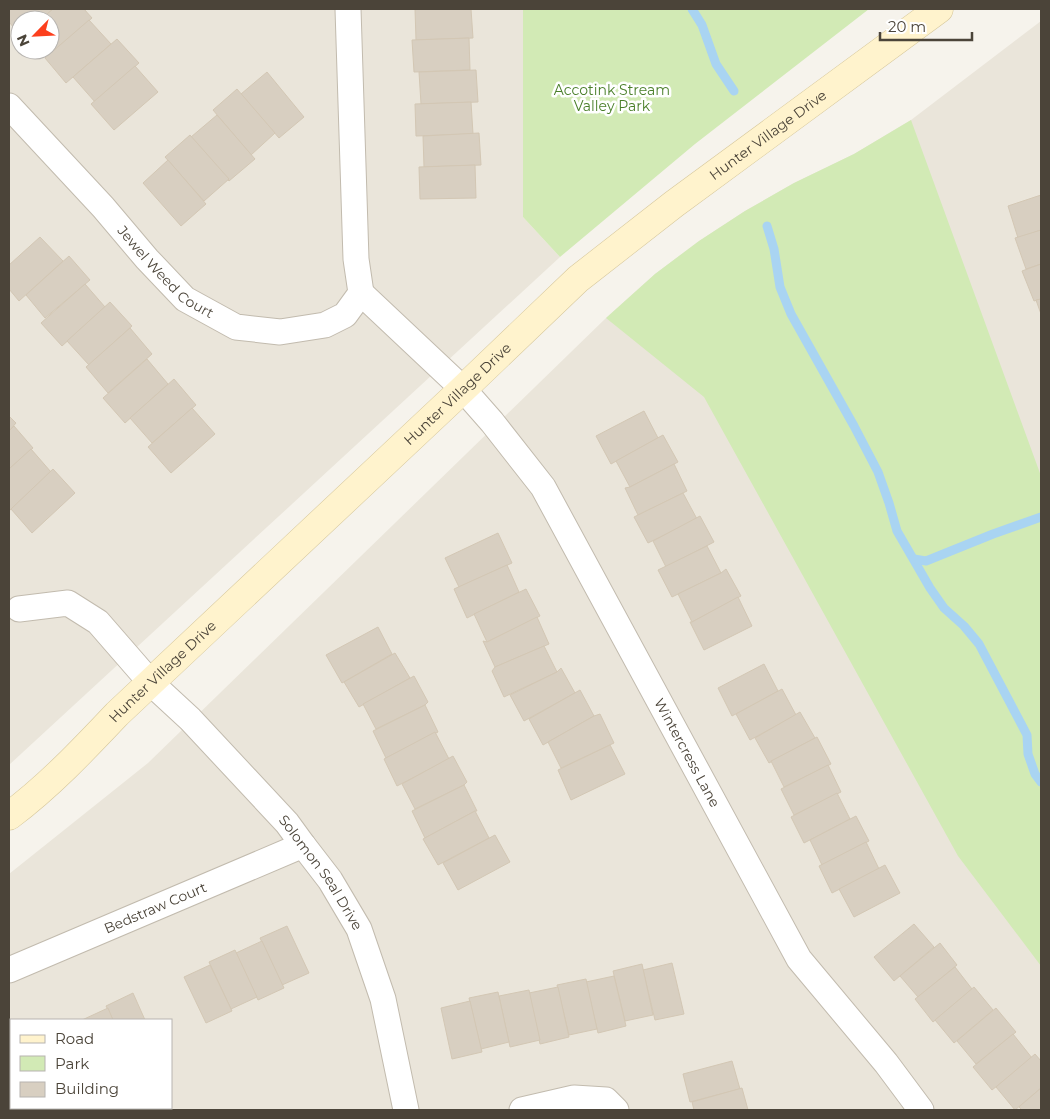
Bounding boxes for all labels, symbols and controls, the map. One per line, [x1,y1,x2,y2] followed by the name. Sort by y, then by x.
[10,10,60,60] north arrow
[880,10,972,42] scale bar
[888,17,926,36] text: 20 m
[13,31,34,49] text: N
[554,81,670,115] park label: Accotink Stream Valley Park
[706,86,830,184] street label: Hunter Village Drive
[113,221,217,322] street label: Jewel Weed Court
[400,339,515,449] street label: Hunter Village Drive
[105,617,220,726] street label: Hunter Village Drive
[650,695,724,810] street label: Wintercress Lane
[275,811,367,933] street label: Solomon Seal Drive
[101,878,210,938] street label: Bedstraw Court
[10,1019,172,1109] legend
[55,1029,94,1048] text: Road
[55,1054,89,1073] text: Park
[55,1079,119,1098] text: Building

